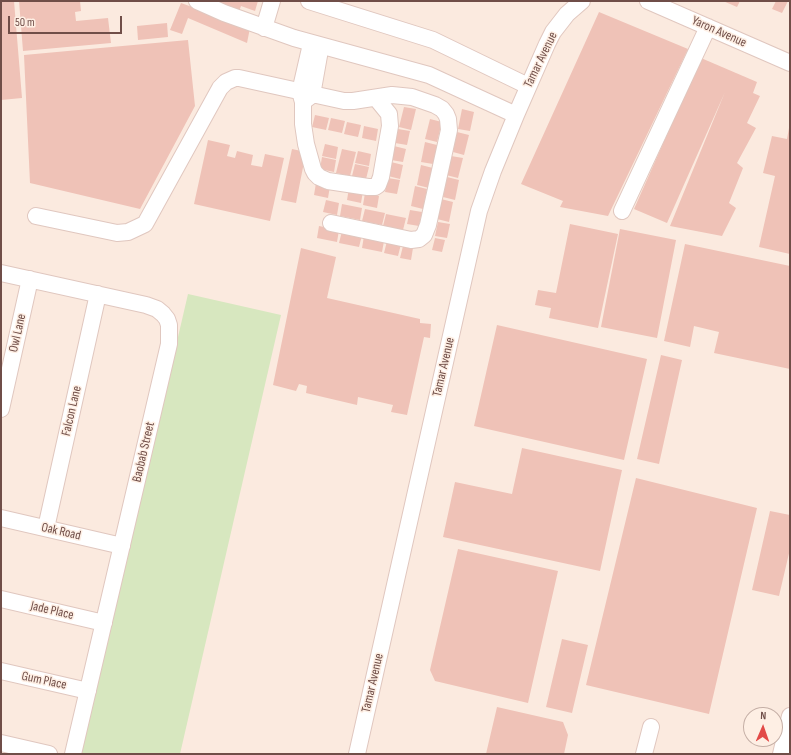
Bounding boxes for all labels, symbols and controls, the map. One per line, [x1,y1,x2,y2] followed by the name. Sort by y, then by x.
[10,8,124,34] scale bar
[689,13,749,51] street label: Yaron Avenue
[15,15,35,30] text: 50 m
[521,29,561,91] street label: Tamar Avenue
[6,312,30,354] street label: Owl Lane
[430,336,458,398] street label: Tamar Avenue
[59,384,85,438] street label: Falcon Lane
[129,420,159,484] street label: Baobab Street
[40,520,82,544] street label: Oak Road
[29,598,75,624] street label: Jade Place
[359,652,387,714] street label: Tamar Avenue
[20,669,68,693] street label: Gum Place
[743,707,783,747] north arrow
[760,709,767,722] text: N

